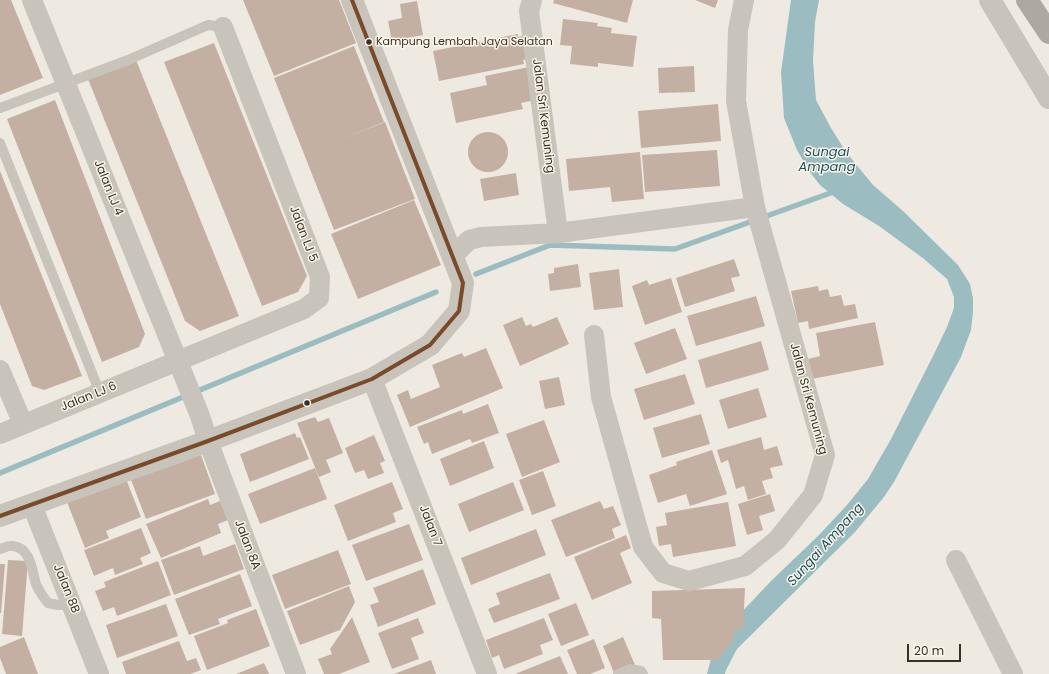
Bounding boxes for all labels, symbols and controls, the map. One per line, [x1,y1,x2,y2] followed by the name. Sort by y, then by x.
[376,35,553,49] place label: Kampung Lembah Jaya Selatan
[364,37,374,47] marker: Kampung Lembah Jaya Selatan
[529,58,557,174] street label: Jalan Sri Kemuning
[799,145,855,176] water label: Sungai Ampang
[90,158,126,218] street label: Jalan LJ 4
[286,204,320,264] street label: Jalan LJ 5
[786,342,830,456] street label: Jalan Sri Kemuning
[59,379,119,415] street label: Jalan LJ 6
[302,398,312,408] unlabelled marker
[785,501,867,589] water label: Sungai Ampang
[416,503,444,549] street label: Jalan 7
[231,518,263,572] street label: Jalan 8A
[50,562,82,616] street label: Jalan 8B
[909,636,963,662] scale bar
[914,642,944,659] text: 20 m

